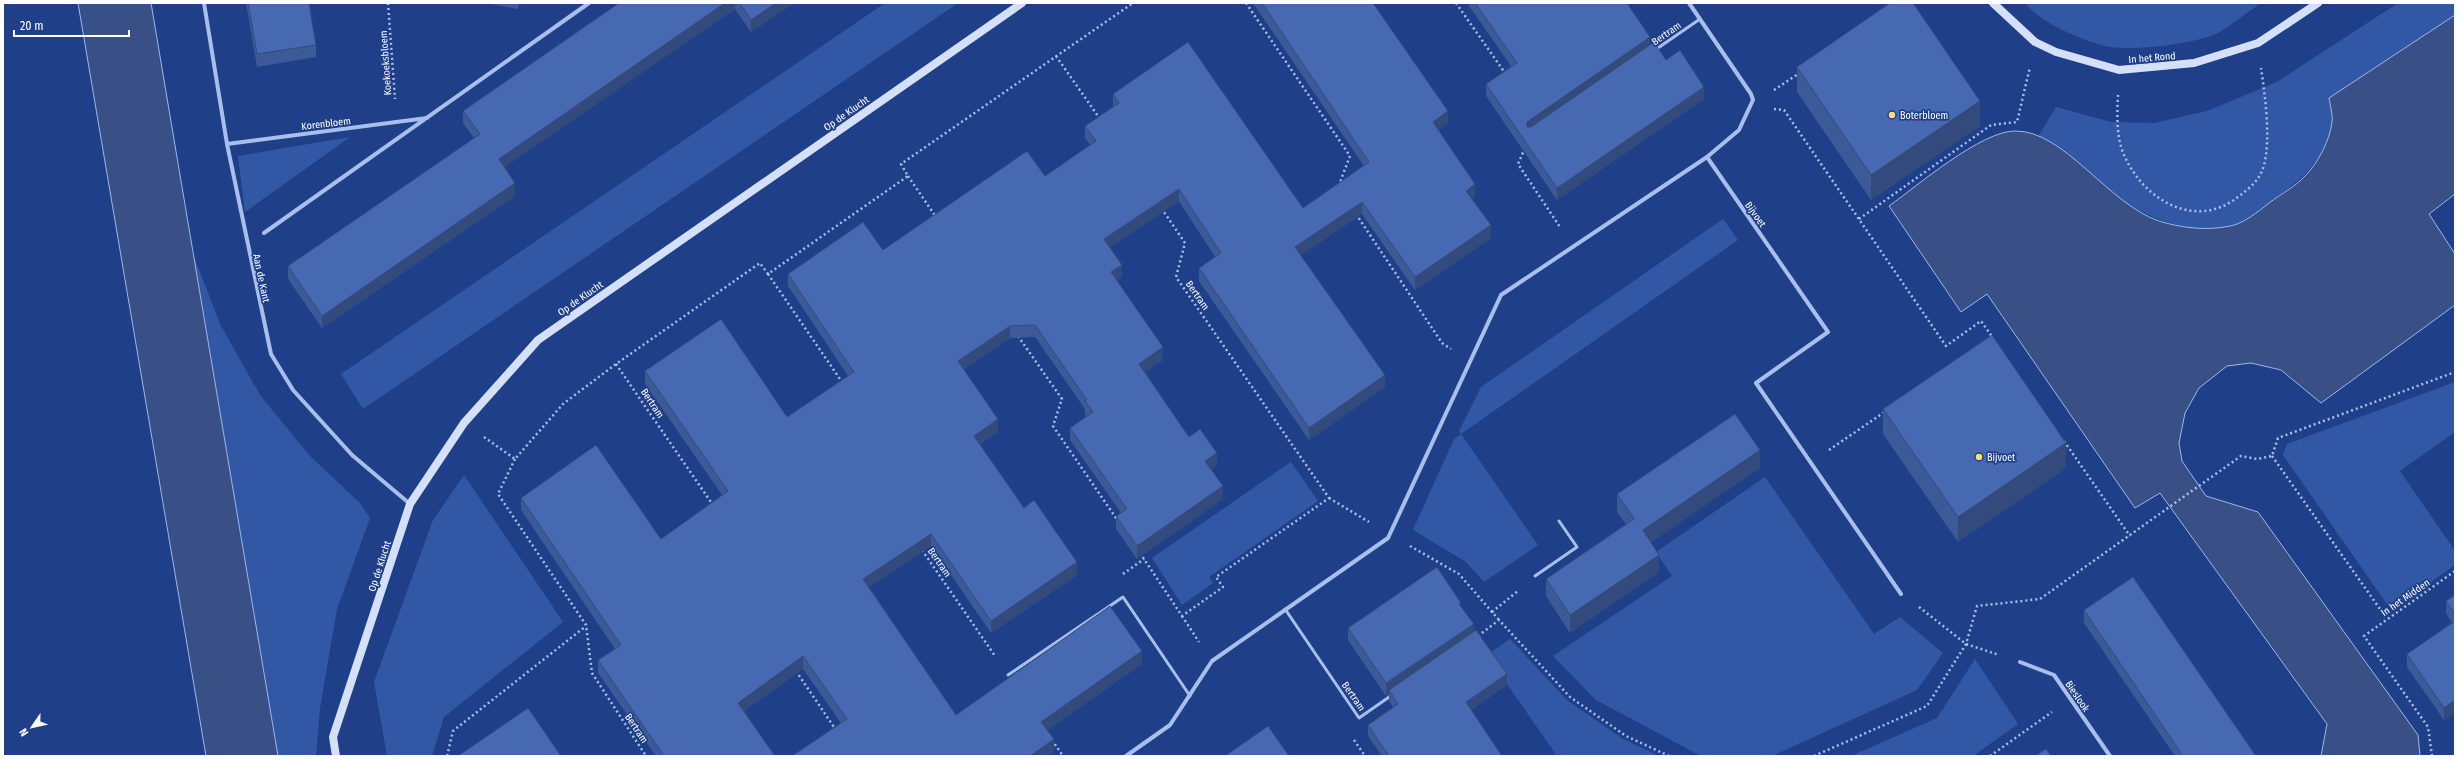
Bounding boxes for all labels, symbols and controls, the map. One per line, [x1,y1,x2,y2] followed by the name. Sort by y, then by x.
[14,12,129,38] scale bar
[20,19,44,33] text: 20 m
[1650,19,1684,48] street label: Bertram
[378,30,394,96] street label: Koekoeksbloem
[2128,50,2176,66] street label: In het Rond
[822,93,872,134] street label: Op de Klucht
[1887,110,1897,120] marker: Boterbloem
[1900,110,1948,122] place label: Boterbloem
[301,115,351,133] street label: Korenbloem
[1742,200,1769,230] street label: Bijvoet
[250,253,272,304] street label: Aan de Kant
[556,278,606,319] street label: Op de Klucht
[1183,279,1212,313] street label: Bertram
[638,387,666,421] street label: Bertram
[1974,452,1984,462] marker: Bijvoet
[1987,452,2016,464] place label: Bijvoet
[366,539,394,593] street label: Op de Klucht
[925,546,954,580] street label: Bertram
[2379,577,2432,619] street label: In het Midden
[2062,679,2092,715] street label: Bieslook
[1339,680,1368,714] street label: Bertram
[12,707,52,747] north arrow
[622,712,650,746] street label: Bertram
[17,726,31,739] text: N

